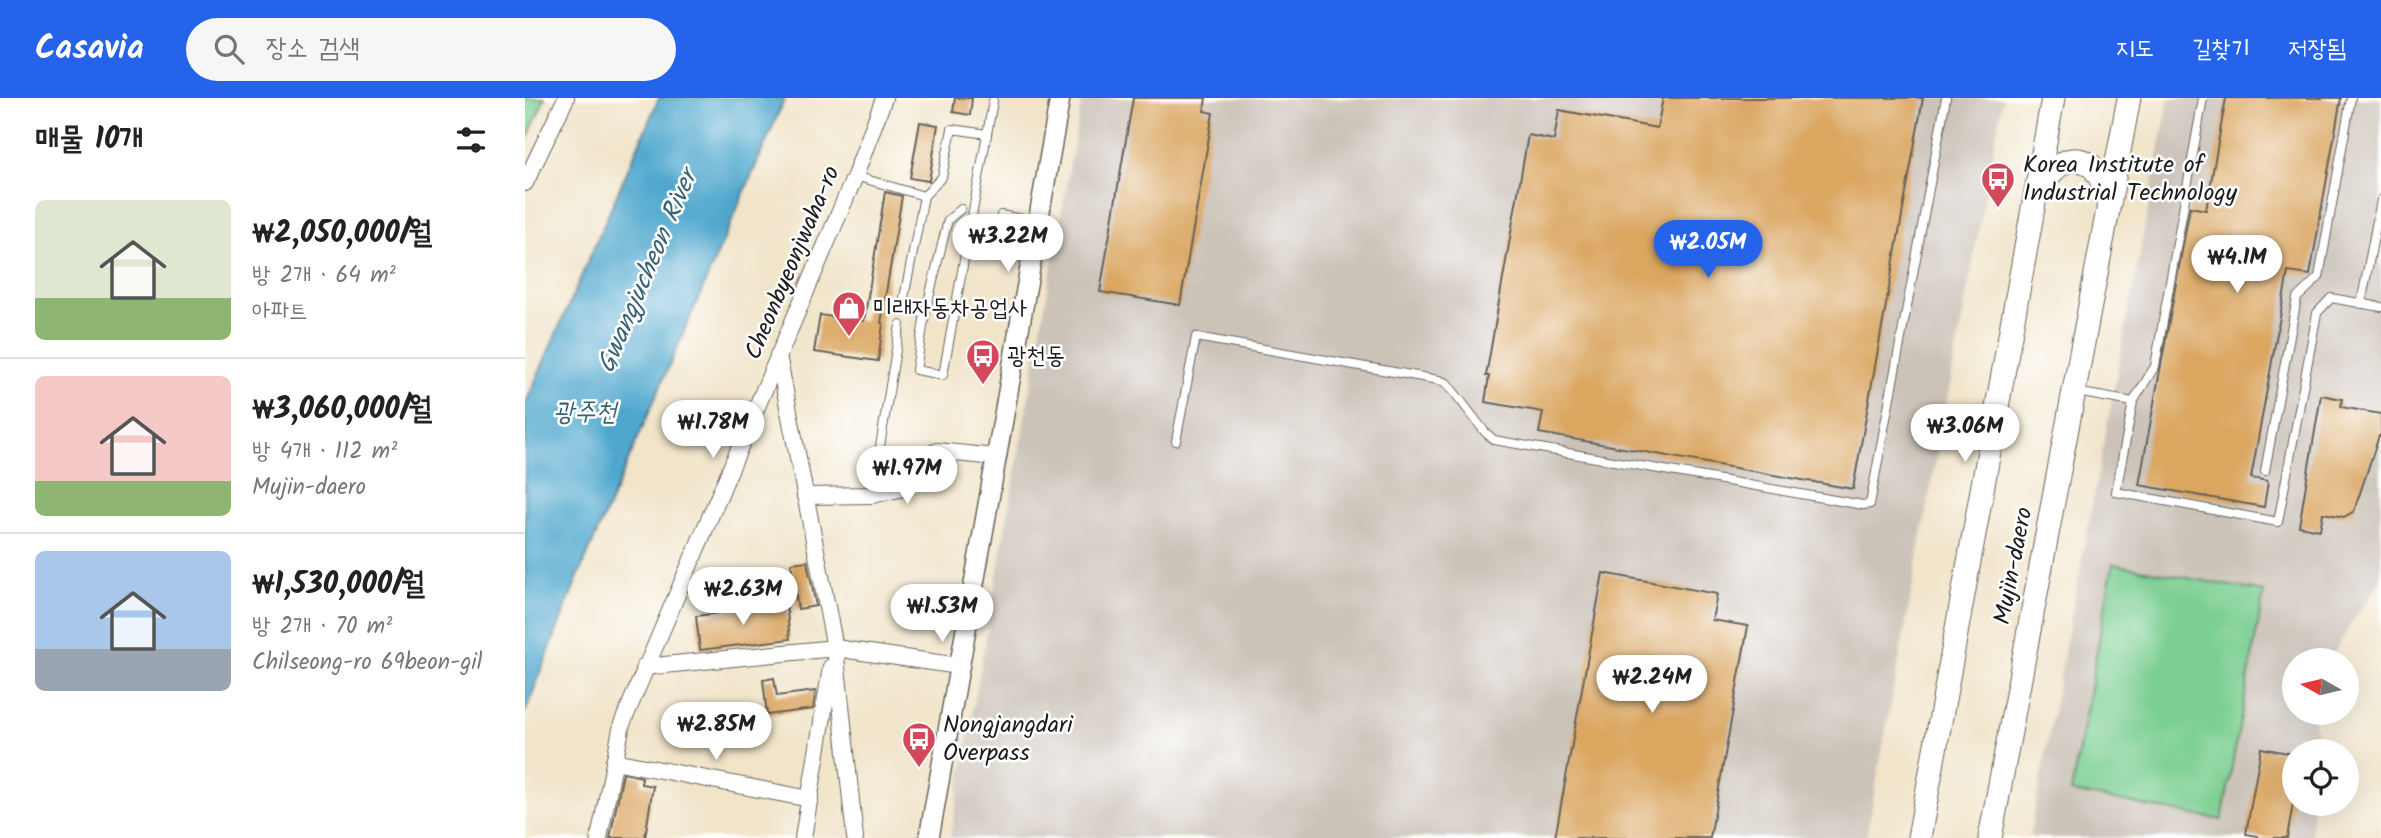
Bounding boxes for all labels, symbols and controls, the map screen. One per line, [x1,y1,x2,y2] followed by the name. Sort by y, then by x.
[186,18,676,81] search box
[35,23,144,76] text: Casavia
[266,28,360,70] text: 장소 검색
[210,30,248,68] icon: search
[2116,30,2154,69] text: 지도
[2192,30,2250,69] text: 길찾기
[2288,30,2346,69] text: 저장됨
[35,116,143,164] text: 매물 10개
[452,121,490,159] icon: filters
[2023,146,2238,213] place label: Korea Institute of Industrial Technology
[586,159,712,380] water label: Gwangjucheon River
[735,160,852,366] street label: Cheonbyeonjwaha-ro
[1979,160,2017,209] bus stop icon: Korea Institute of Industrial Technology
[252,210,432,258] text: ₩2,050,000/월
[951,214,1065,274] pin: ₩3.22M
[968,219,1048,255] text: ₩3.22M
[1651,220,1765,280] pin: ₩2.05M
[1670,225,1746,261] text: ₩2.05M
[91,228,175,312] icon: home
[2188,236,2286,295] pin: ₩4.1M
[2207,240,2267,276] text: ₩4.1M
[252,258,396,294] text: 방 2개 · 64 m²
[830,289,868,338] shop icon: 미래자동차공업사
[873,289,1028,328] place label: 미래자동차공업사
[252,294,308,330] text: 아파트
[964,337,1002,386] bus stop icon: 광천동
[1007,337,1065,376] place label: 광천동
[252,386,432,434] text: ₩3,060,000/월
[554,392,619,434] water label: 광주천
[656,400,770,460] pin: ₩1.78M
[91,404,175,488] icon: home
[1908,404,2022,464] pin: ₩3.06M
[677,405,749,441] text: ₩1.78M
[1927,409,2003,445] text: ₩3.06M
[252,434,397,470] text: 방 4개 · 112 m²
[850,446,964,506] pin: ₩1.97M
[872,451,942,487] text: ₩1.97M
[252,470,366,506] text: Mujin-daero
[1984,504,2045,628] street label: Mujin-daero
[252,561,425,609] text: ₩1,530,000/월
[686,568,800,627] pin: ₩2.63M
[704,572,782,608] text: ₩2.63M
[91,579,175,663] icon: home
[885,584,999,644] pin: ₩1.53M
[906,589,978,625] text: ₩1.53M
[252,609,392,645] text: 방 2개 · 70 m²
[252,645,482,681] text: Chilseong-ro 69beon-gil
[2282,648,2359,724] north arrow
[2282,648,2359,816] map controls
[1595,656,1709,715] pin: ₩2.24M
[1612,660,1692,696] text: ₩2.24M
[659,702,773,762] pin: ₩2.85M
[943,706,1074,773] place label: Nongjangdari Overpass
[677,707,755,743] text: ₩2.85M
[900,720,938,769] bus stop icon: Nongjangdari Overpass
[2282,739,2359,816] button: locate

